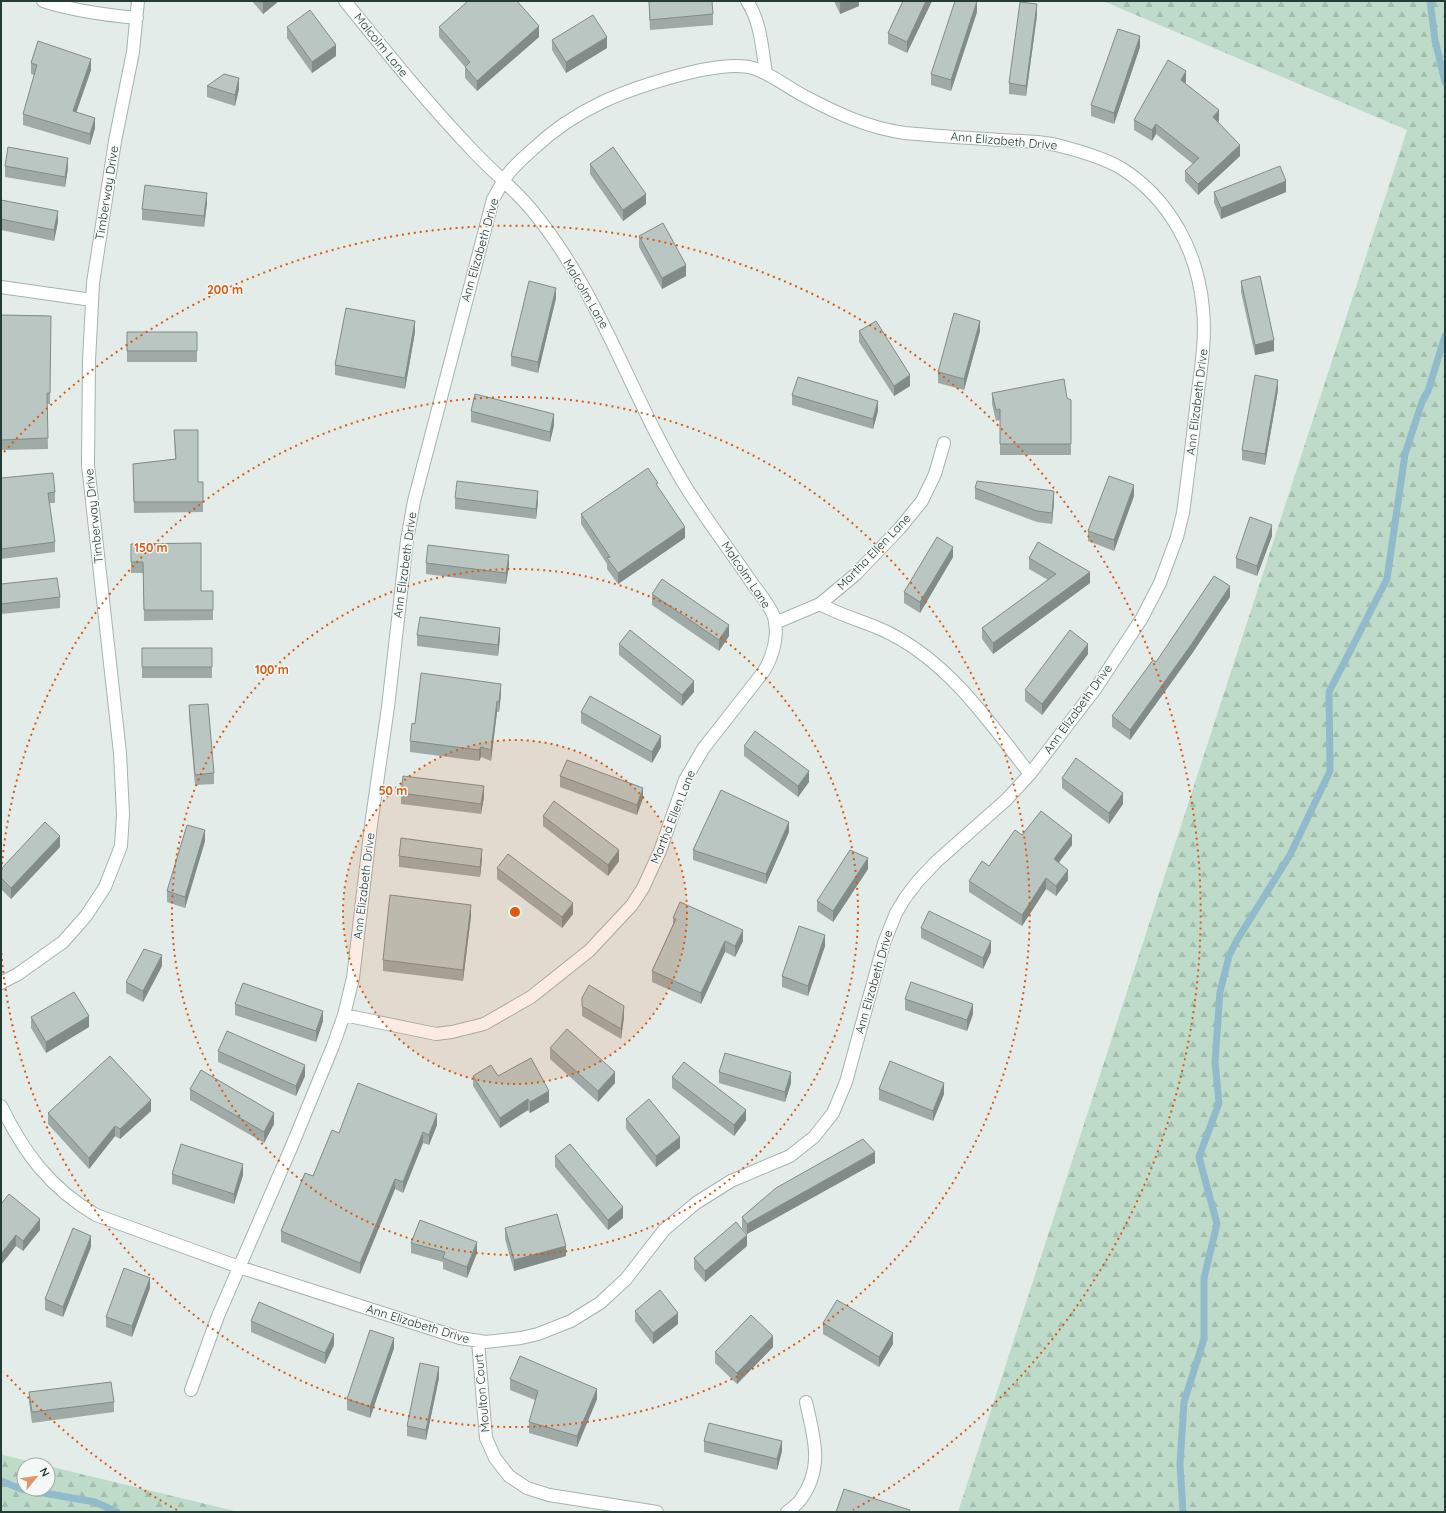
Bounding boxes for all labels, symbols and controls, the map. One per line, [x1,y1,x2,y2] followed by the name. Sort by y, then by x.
[351,10,412,80] street label: Malcolm Lane
[950,128,1058,153] street label: Ann Elizabeth Drive
[92,144,121,241] street label: Timberway Drive
[458,196,502,303] street label: Ann Elizabeth Drive
[561,256,612,331] street label: Malcolm Lane
[207,282,243,297] text: 200 m
[1183,348,1211,456] street label: Ann Elizabeth Drive
[81,468,106,564] street label: Timberway Drive
[834,510,914,593] street label: Martha Ellen Lane
[390,511,419,619] street label: Ann Elizabeth Drive
[718,538,774,611] street label: Malcolm Lane
[134,540,168,555] text: 150 m
[1040,661,1115,756] street label: Ann Elizabeth Drive
[255,662,289,677] text: 100 m
[647,768,698,866] street label: Martha Ellen Lane
[379,783,407,798] text: 50 m
[350,832,378,940] street label: Ann Elizabeth Drive
[508,905,522,919] centre of rings
[852,928,896,1035] street label: Ann Elizabeth Drive
[365,1301,472,1346] street label: Ann Elizabeth Drive
[471,1353,492,1433] street label: Moulton Court
[16,1457,56,1497] north arrow
[37,1465,53,1479] text: N

